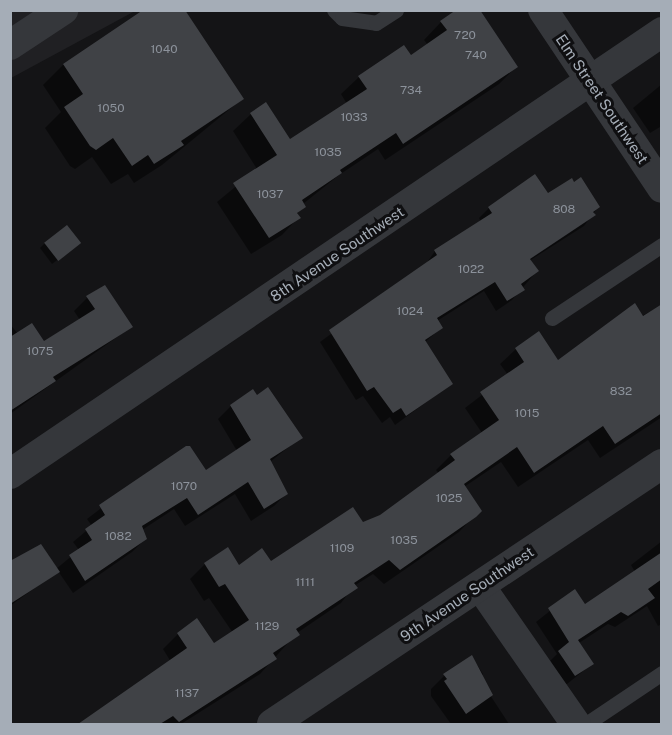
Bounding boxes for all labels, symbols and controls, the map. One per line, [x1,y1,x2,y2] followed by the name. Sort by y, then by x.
[454,29,476,43] house number: 720
[552,31,652,167] street label: Elm Street Southwest
[150,43,178,57] house number: 1040
[465,49,487,63] house number: 740
[400,84,422,98] house number: 734
[97,102,125,116] house number: 1050
[340,111,368,125] house number: 1033
[314,146,342,160] house number: 1035
[257,188,283,202] house number: 1037
[267,202,407,306] street label: 8th Avenue Southwest
[553,203,575,217] house number: 808
[458,263,484,277] house number: 1022
[397,305,423,319] house number: 1024
[27,345,53,359] house number: 1075
[610,385,632,399] house number: 832
[515,407,539,421] house number: 1015
[171,480,197,494] house number: 1070
[435,492,463,506] house number: 1025
[104,530,132,544] house number: 1082
[390,534,418,548] house number: 1035
[330,542,354,556] house number: 1109
[397,543,537,645] street label: 9th Avenue Southwest
[295,576,315,590] house number: 1111
[255,620,279,634] house number: 1129
[175,687,199,701] house number: 1137

